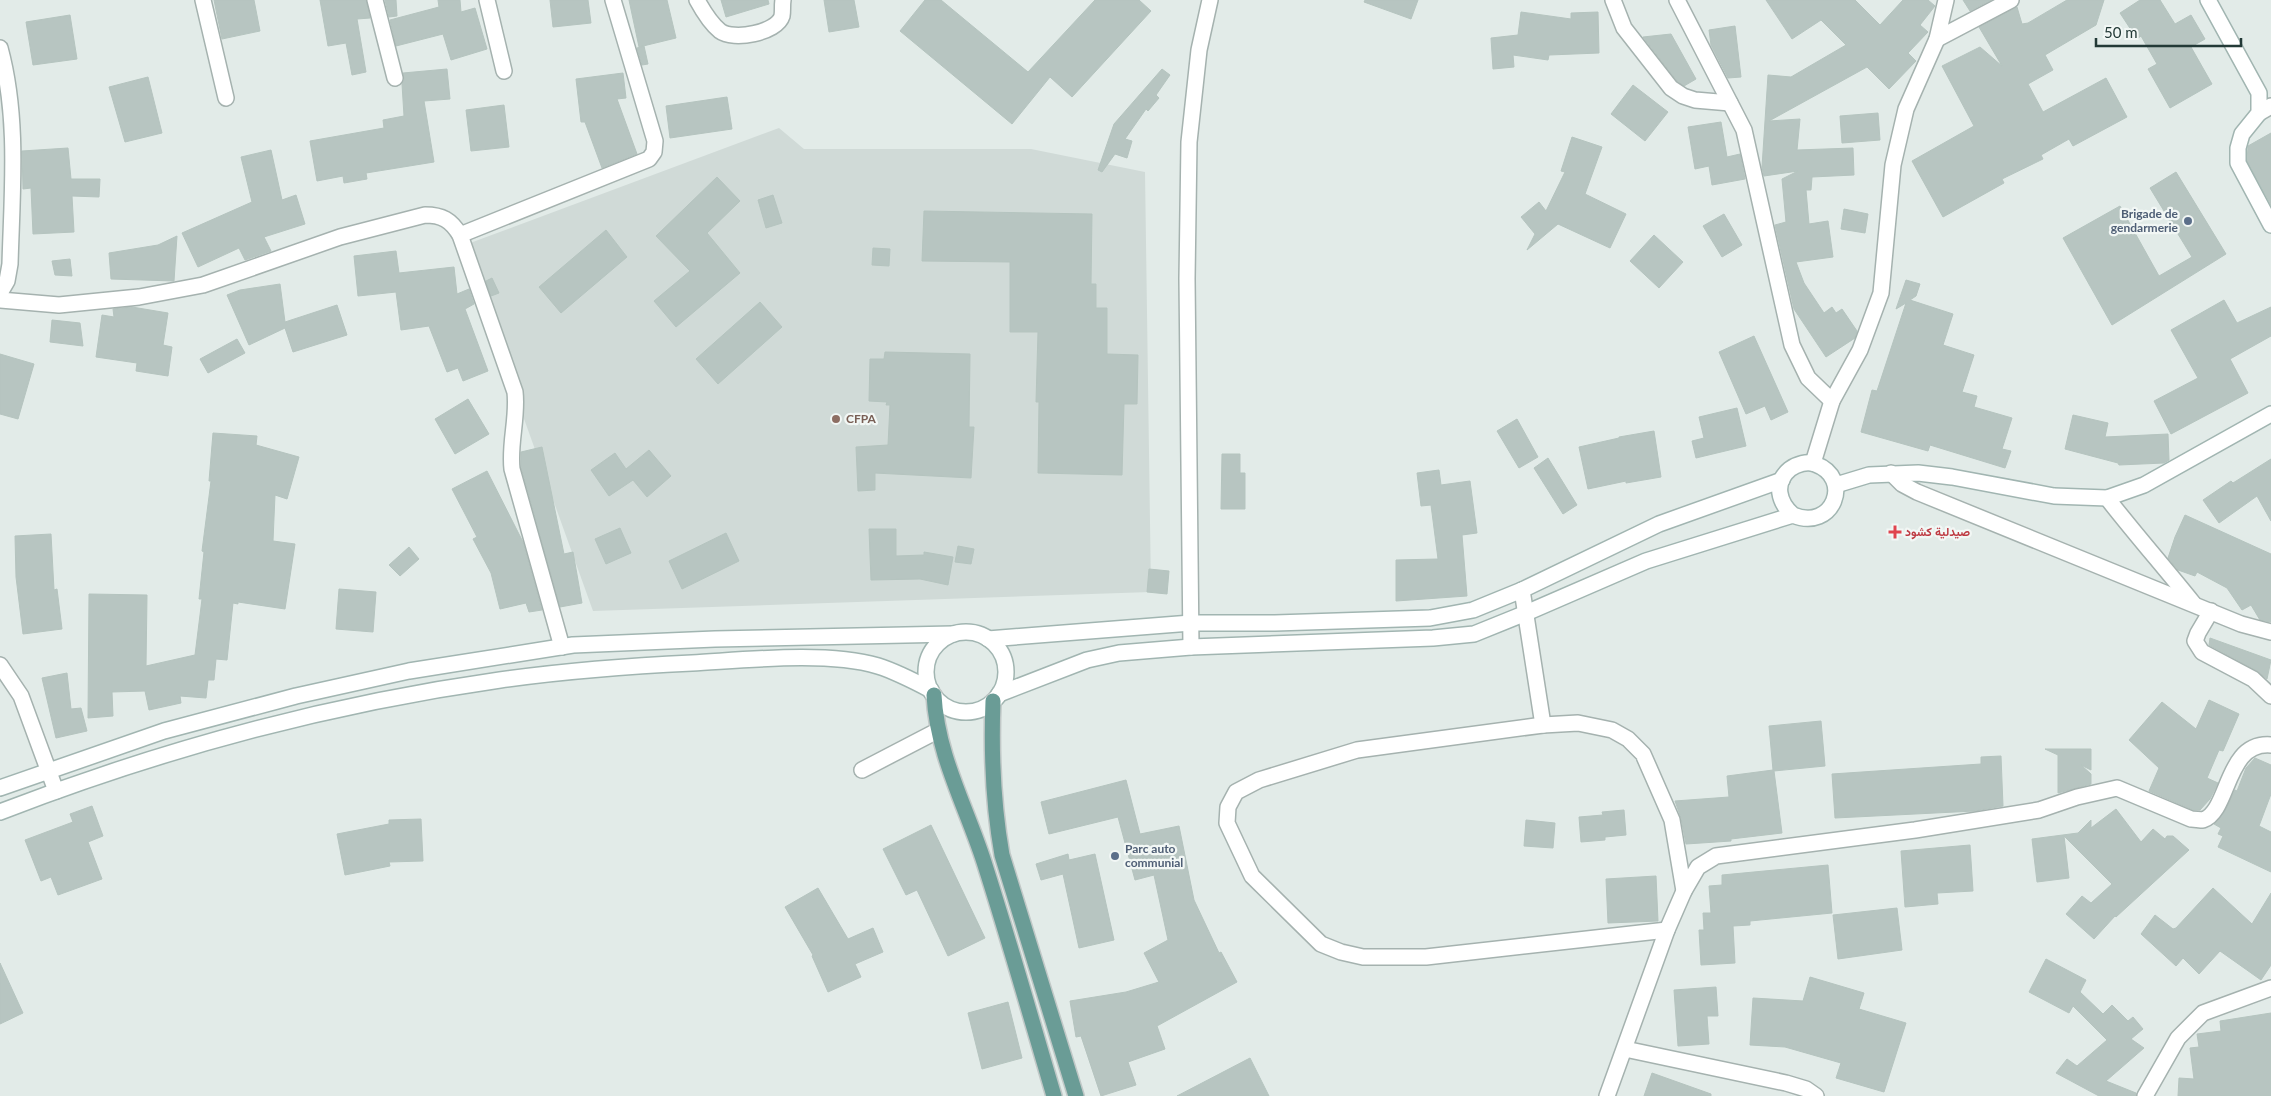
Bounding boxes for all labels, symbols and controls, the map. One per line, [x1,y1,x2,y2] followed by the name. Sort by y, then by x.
[2096,15,2241,47] scale bar
[2104,23,2138,41] text: 50 m
[2111,206,2179,235] place label: Brigade de gendarmerie
[2182,215,2194,227] marker: Brigade de gendarmerie
[846,411,877,426] place label: CFPA
[830,413,842,425] marker: CFPA
[1905,524,1970,540] place label: صيدلية كشود
[1889,526,1901,538] marker: صيدلية كشود
[1125,841,1183,870] place label: Parc auto communial
[1109,850,1121,862] marker: Parc auto communial

